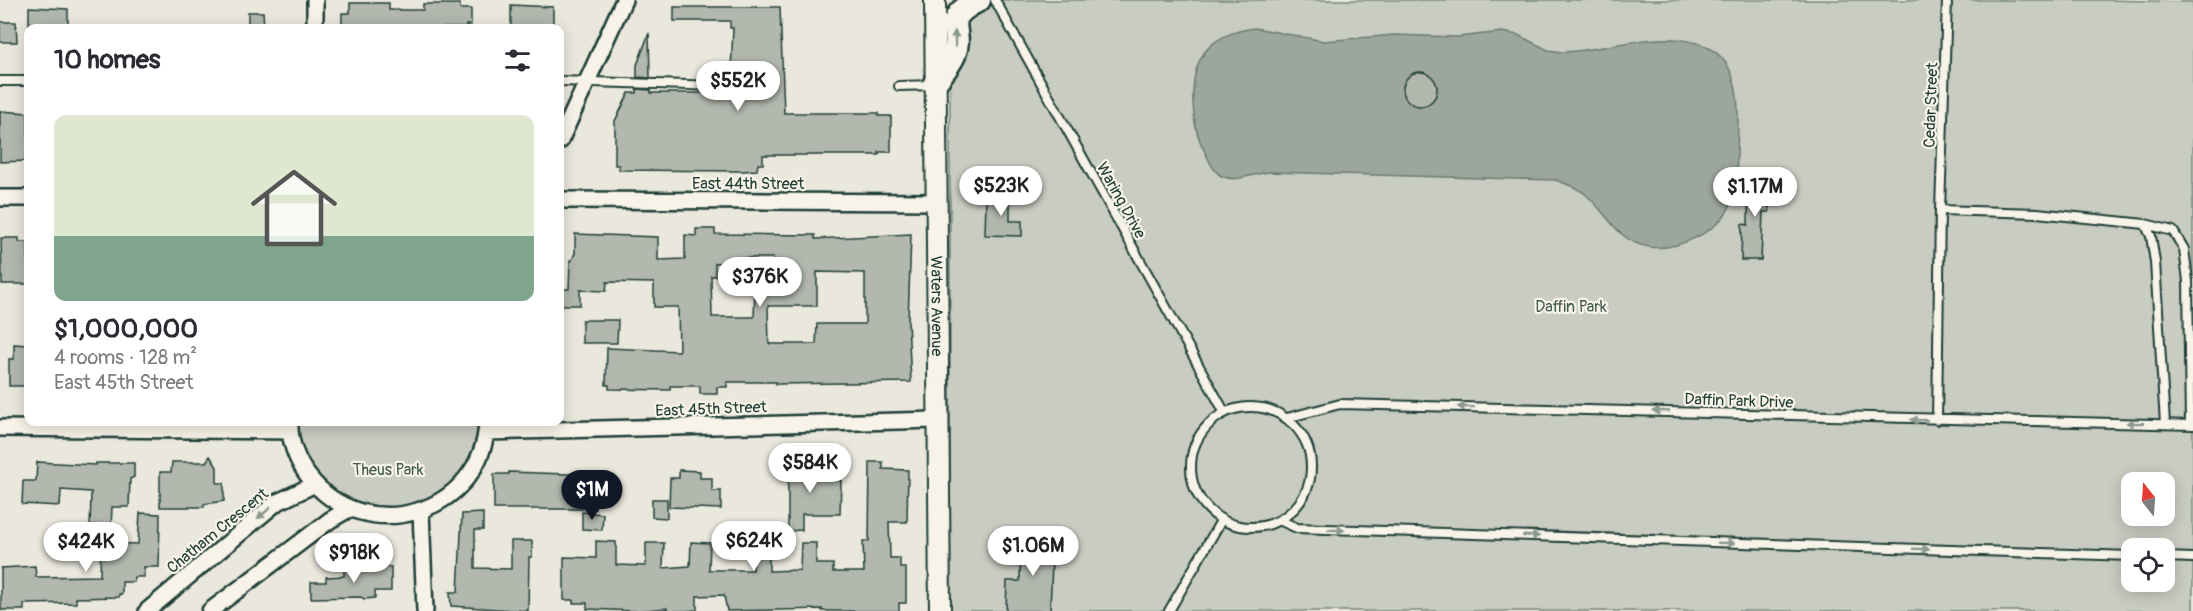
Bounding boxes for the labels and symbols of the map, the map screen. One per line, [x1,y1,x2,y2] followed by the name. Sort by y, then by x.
[950,29,960,48] one-way arrow
[696,61,780,112] pin: $552K
[1920,61,1943,148] street label: Cedar Street
[1092,159,1150,242] street label: Waring Drive
[959,166,1043,217] pin: $523K
[1706,167,1804,218] pin: $1.17M
[692,174,805,194] street label: East 44th Street
[926,256,947,356] street label: Waters Avenue
[718,257,802,308] pin: $376K
[1535,297,1607,317] park label: Daffin Park
[1684,389,1794,413] street label: Daffin Park Drive
[655,397,768,421] street label: East 45th Street
[1456,402,1475,412] one-way arrow
[1651,407,1670,416] one-way arrow
[1909,415,1928,424] one-way arrow
[2125,419,2144,428] one-way arrow
[768,443,852,494] pin: $584K
[353,460,424,480] park label: Theus Park
[563,470,621,521] pin: $1M
[2121,472,2175,526] north arrow
[163,483,273,578] street label: Chatham Crescent
[257,506,272,519] one-way arrow
[712,521,796,572] pin: $624K
[44,522,128,573] pin: $424K
[1327,525,1346,534] one-way arrow
[984,526,1082,577] pin: $1.06M
[1521,531,1540,541] one-way arrow
[312,533,396,584] pin: $918K
[1716,538,1735,547] one-way arrow
[1911,544,1930,554] one-way arrow

